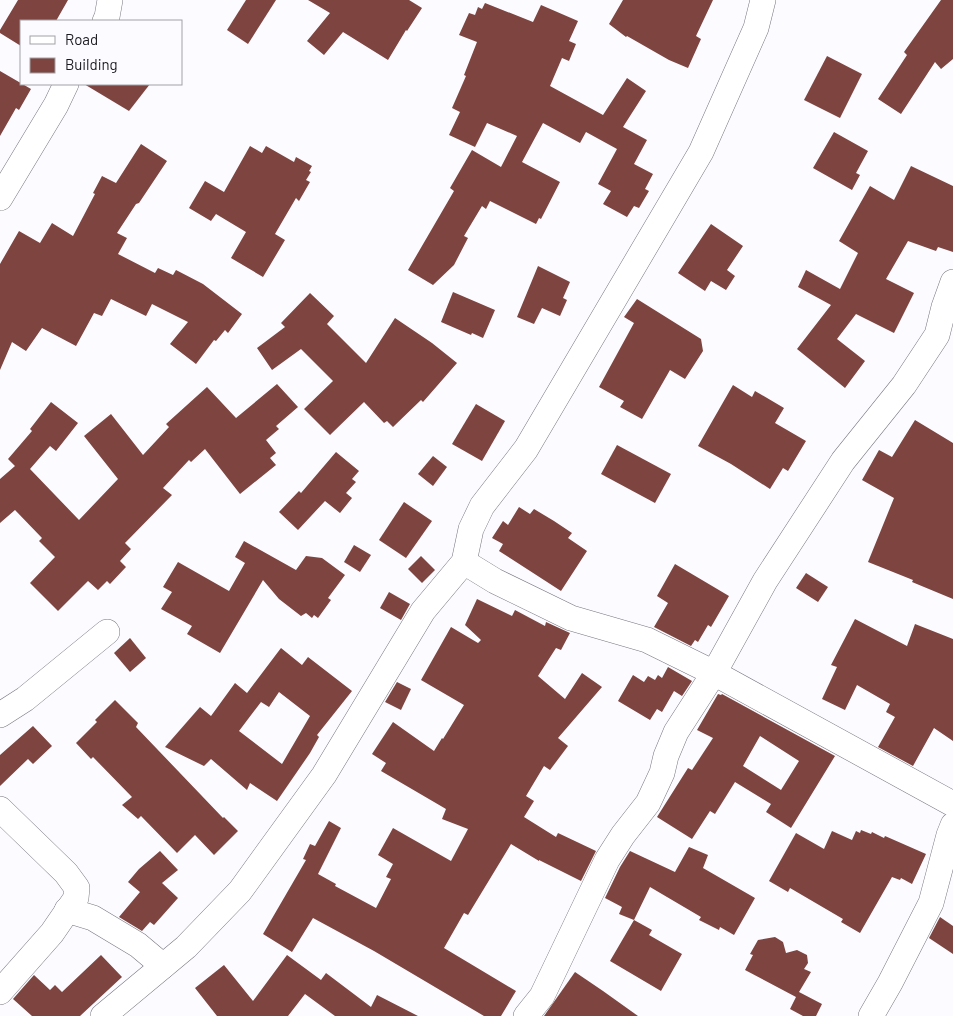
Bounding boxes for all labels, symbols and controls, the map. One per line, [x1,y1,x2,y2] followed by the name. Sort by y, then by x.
[20,20,182,85] legend
[65,30,98,48] text: Road
[65,55,118,73] text: Building

